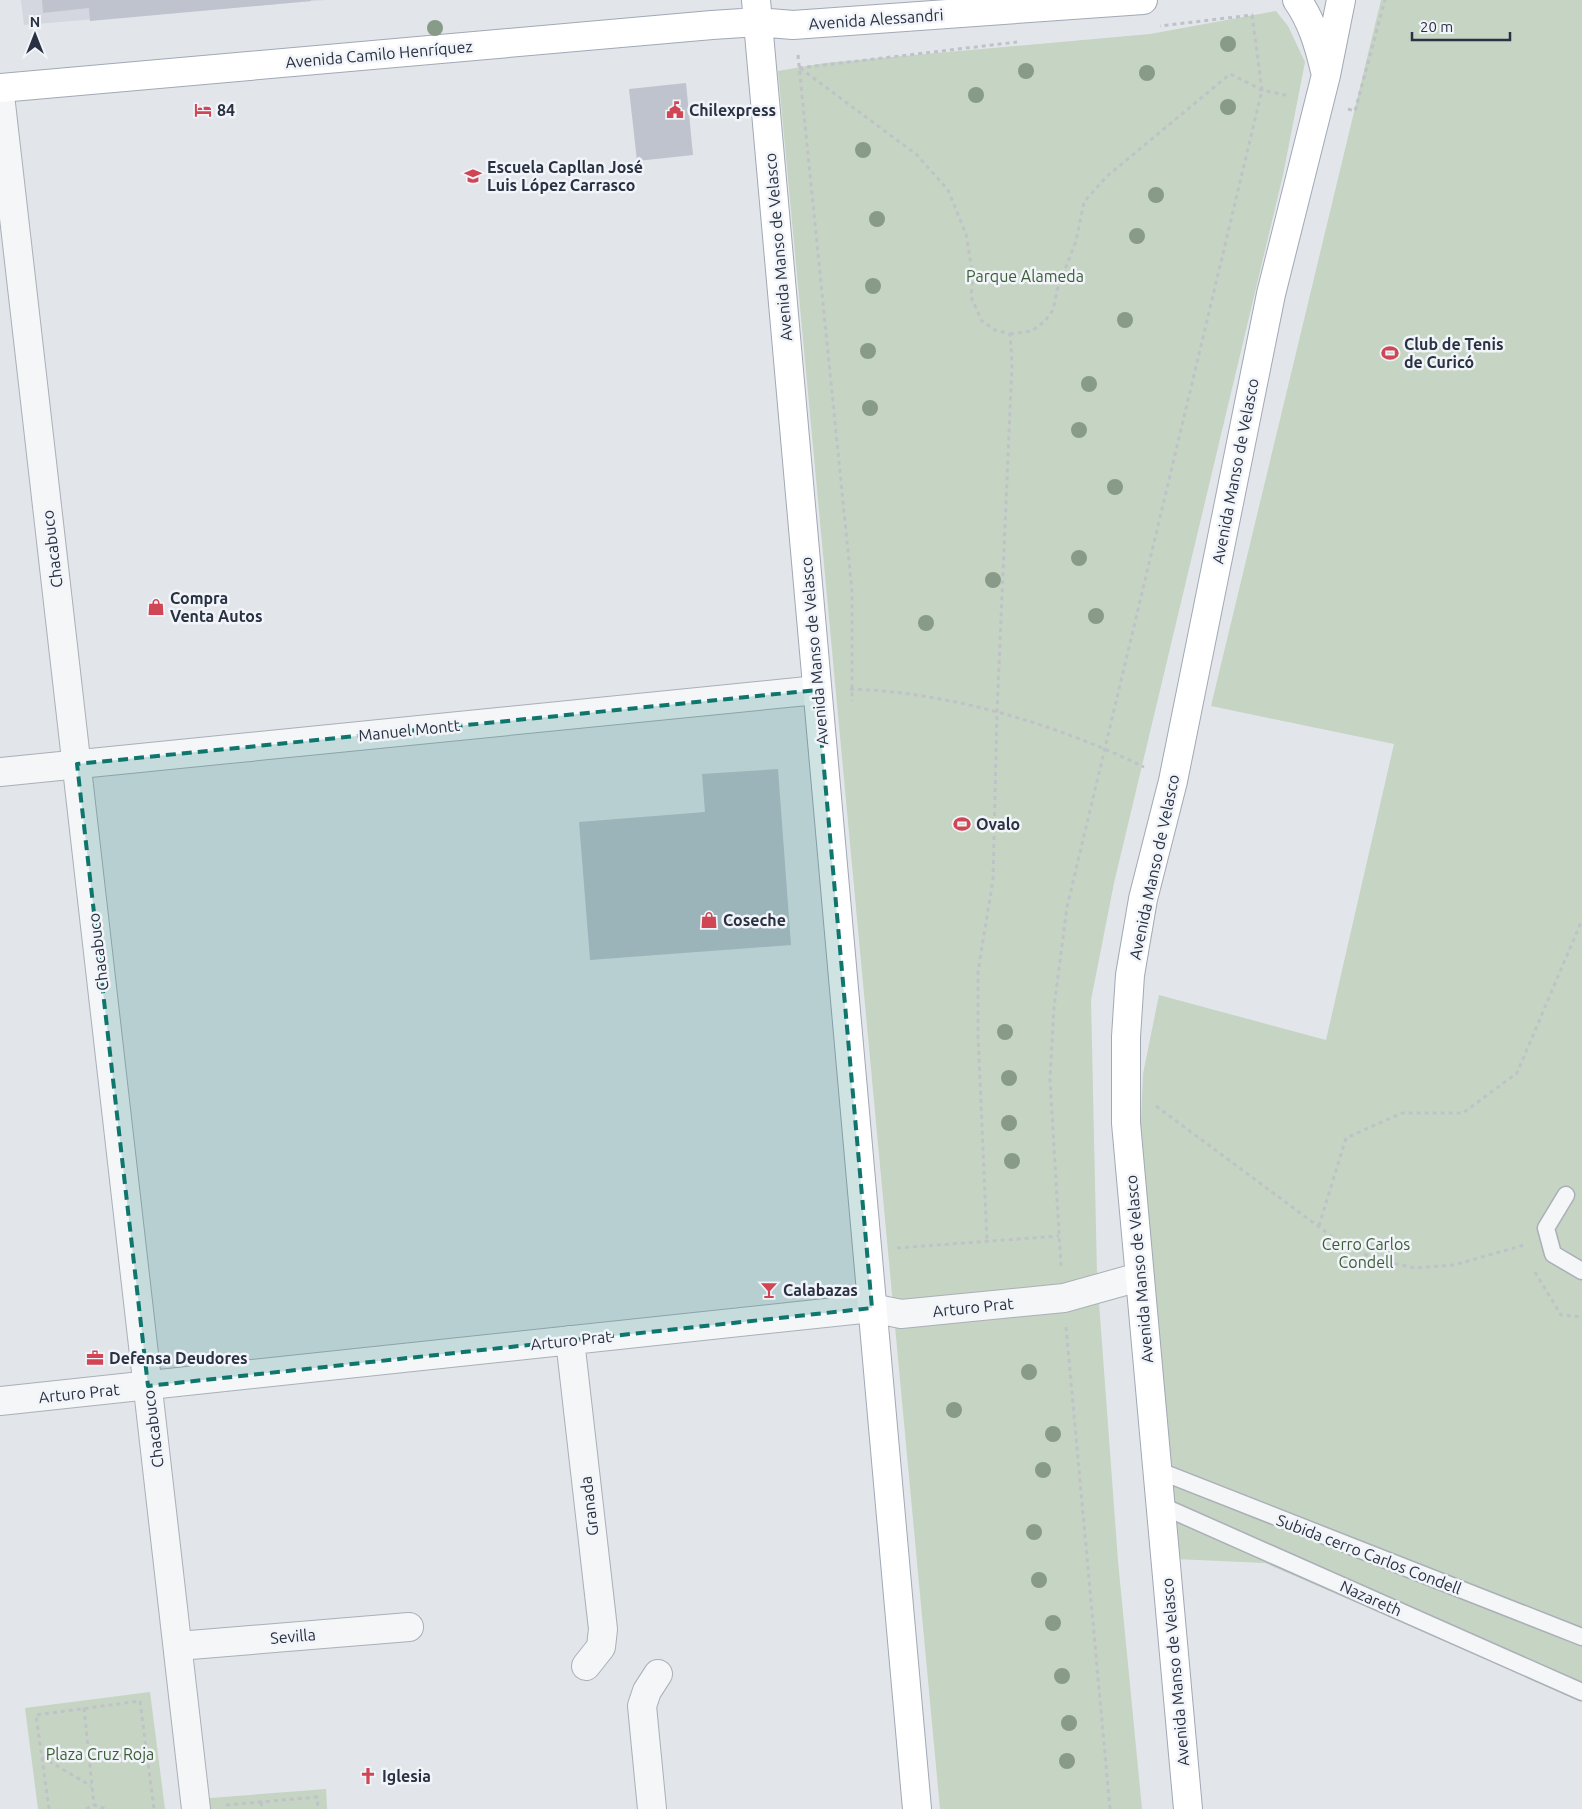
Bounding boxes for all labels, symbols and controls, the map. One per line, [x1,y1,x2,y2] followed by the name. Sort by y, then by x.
[808,5,944,33] street label: Avenida Alessandri
[10,10,60,60] north arrow
[1412,10,1510,42] scale bar
[30,14,40,30] text: N
[1420,18,1453,35] text: 20 m
[285,37,473,71] street label: Avenida Camilo Henríquez
[193,100,213,120] hotel icon: 84
[665,100,685,120] public building icon: Chilexpress
[217,101,235,119] place label: 84
[689,101,776,119] place label: Chilexpress
[761,152,795,342] street label: Avenida Manso de Velasco
[487,158,643,194] place label: Escuela Capllan José Luis López Carrasco
[463,166,483,186] school or university icon: Escuela Capllan José Luis López Carrasco
[966,267,1084,285] park label: Parque Alameda
[1404,335,1503,371] place label: Club de Tenis de Curicó
[1380,343,1400,363] sports icon: Club de Tenis de Curicó
[1208,377,1262,565] street label: Avenida Manso de Velasco
[38,509,66,589] street label: Chacabuco
[797,556,831,746] street label: Avenida Manso de Velasco
[170,589,263,625] place label: Compra Venta Autos
[146,597,166,617] shop icon: Compra Venta Autos
[357,716,461,744] street label: Manuel Montt
[1126,773,1182,961] street label: Avenida Manso de Velasco
[952,814,972,834] sports icon: Ovalo
[976,815,1020,833] place label: Ovalo
[699,910,719,930] shop icon: Coseche
[723,911,786,929] place label: Coseche
[84,912,112,992] street label: Chacabuco
[1122,1174,1156,1364] street label: Avenida Manso de Velasco
[1322,1235,1410,1271] park label: Cerro Carlos Condell
[759,1280,779,1300] bar icon: Calabazas
[783,1281,858,1299] place label: Calabazas
[932,1294,1015,1320] street label: Arturo Prat
[530,1327,613,1353] street label: Arturo Prat
[85,1348,105,1368] office icon: Defensa Deudores
[109,1349,248,1367] place label: Defensa Deudores
[38,1380,121,1406] street label: Arturo Prat
[139,1389,167,1469] street label: Chacabuco
[576,1475,602,1537] street label: Granada
[1274,1510,1464,1598] street label: Subida cerro Carlos Condell
[1337,1576,1405,1620] street label: Nazareth
[1158,1577,1192,1767] street label: Avenida Manso de Velasco
[270,1625,316,1647] street label: Sevilla
[46,1745,154,1763] park label: Plaza Cruz Roja
[358,1766,378,1786] church icon: Iglesia
[382,1767,431,1785] place label: Iglesia

